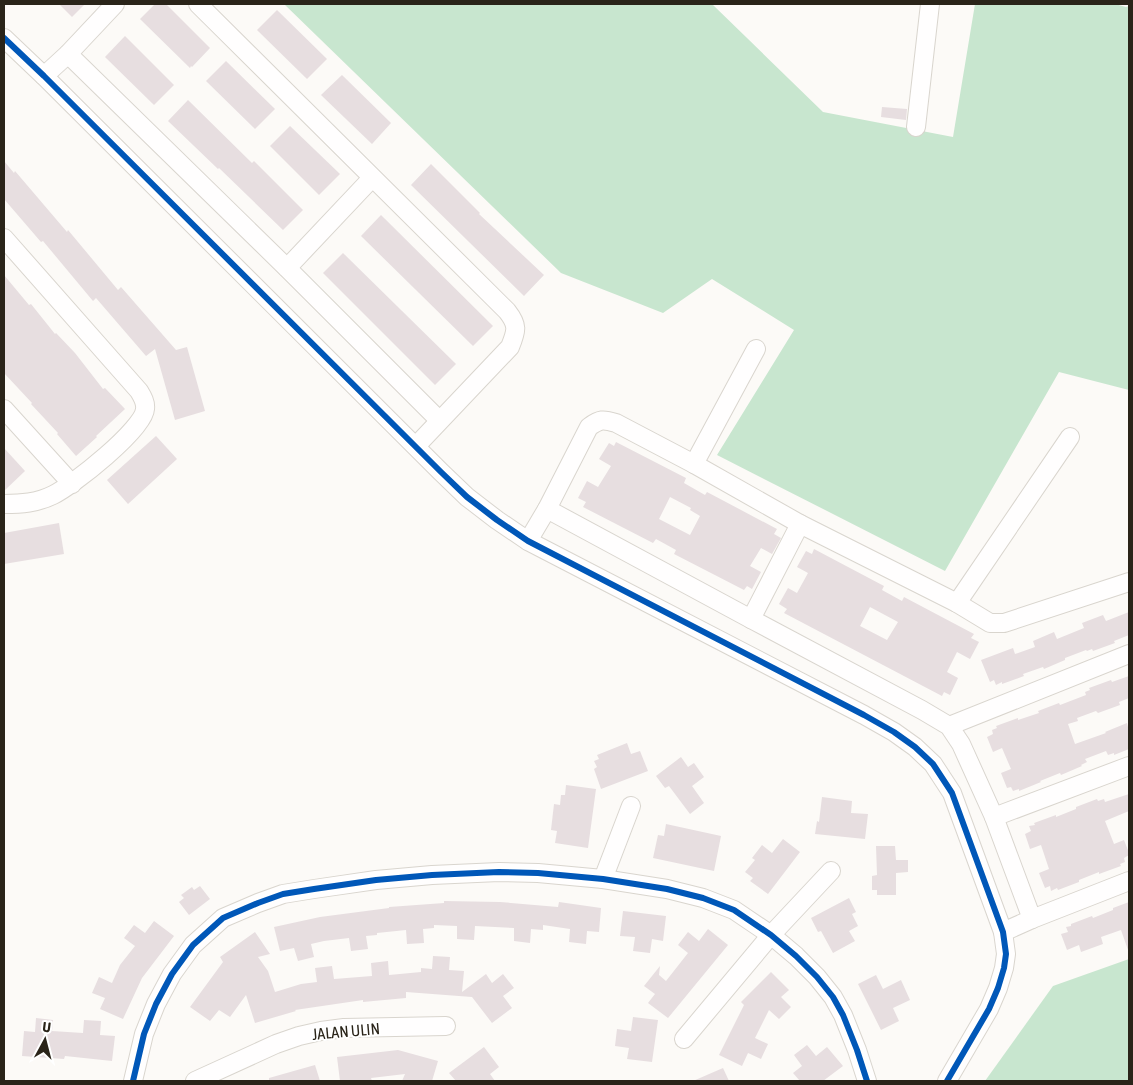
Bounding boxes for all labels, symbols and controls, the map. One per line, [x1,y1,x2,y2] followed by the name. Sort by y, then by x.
[20,1015,70,1065] north arrow
[42,1019,52,1036] text: U
[311,1019,381,1043] street label: JALAN ULIN

